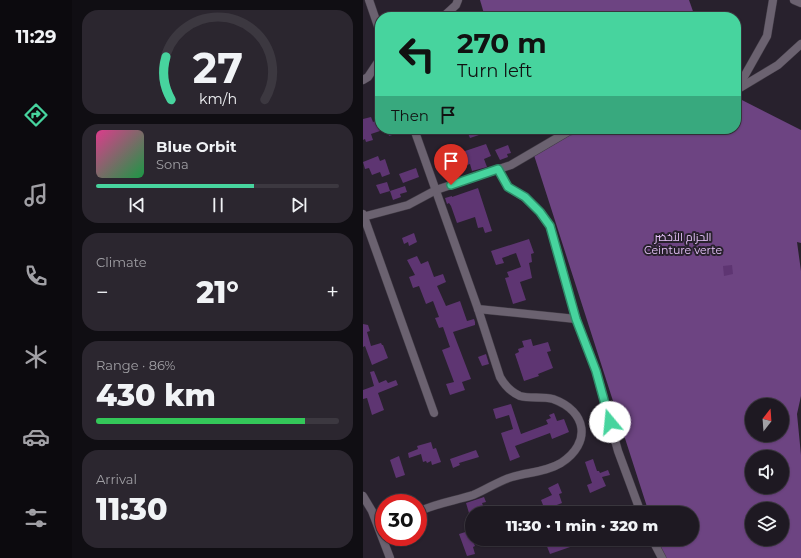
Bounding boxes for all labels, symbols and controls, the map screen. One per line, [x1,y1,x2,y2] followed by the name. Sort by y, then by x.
[16,26,56,48] text: 11:29
[457,26,547,60] text: 270 m
[391,28,443,80] icon: left
[192,43,243,93] text: 27
[457,60,532,82] text: Turn left
[198,90,237,108] text: km/h
[22,101,50,129] icon: directions
[437,104,459,126] icon: arrive
[391,106,429,125] text: Then
[156,137,236,156] text: Blue Orbit
[434,144,468,185] pin
[440,150,462,172] icon: arrive
[156,156,189,172] text: Sona
[22,181,50,209] icon: music
[126,194,148,216] icon: previous
[207,194,229,216] icon: pause
[288,194,310,216] icon: next
[644,230,722,257] park label: الحزام الأخضر Ceinture verte
[96,254,147,270] text: Climate
[22,262,50,290] icon: phone
[196,274,239,311] text: 21°
[96,279,109,306] text: −
[326,279,339,306] text: +
[22,343,50,371] icon: climate
[96,357,175,373] text: Range · 86%
[96,377,216,414] text: 430 km
[745,398,789,442] north arrow
[745,398,789,546] map controls
[589,401,631,443] position arrow
[22,423,50,451] icon: car
[745,450,789,494] button: sound
[96,471,137,487] text: Arrival
[96,491,167,528] text: 11:30
[375,494,427,546] speed limit sign: 30
[745,502,789,546] button: layers
[22,504,50,532] icon: filters
[506,516,658,535] text: 11:30 · 1 min · 320 m

